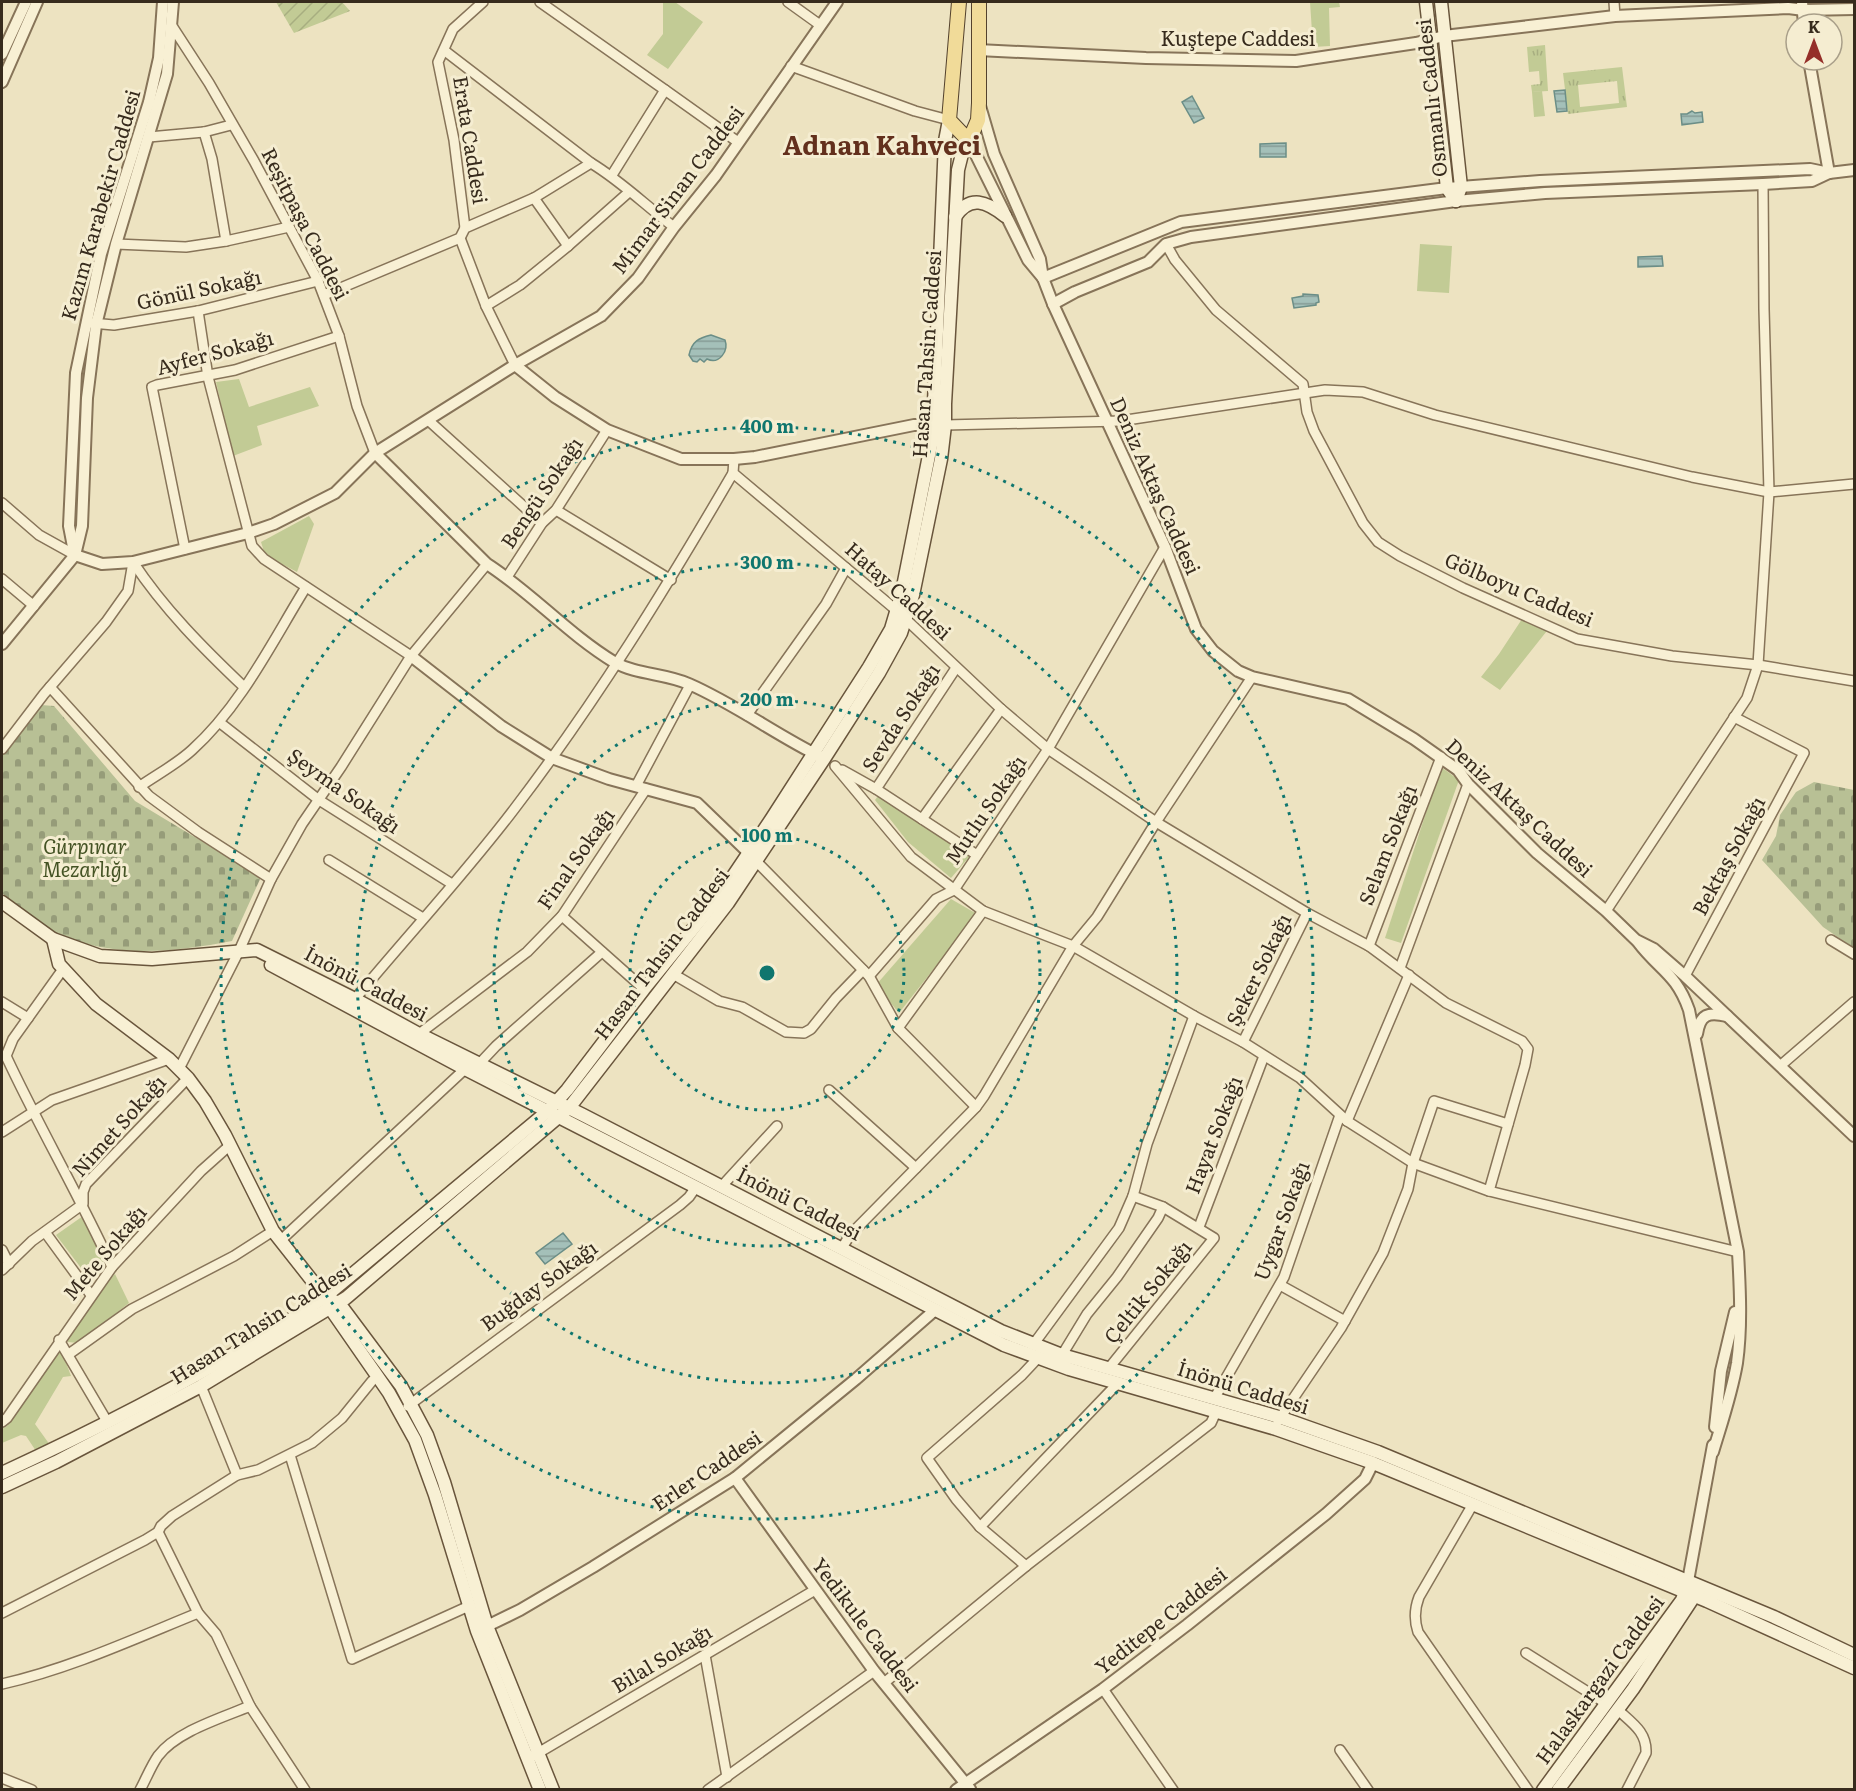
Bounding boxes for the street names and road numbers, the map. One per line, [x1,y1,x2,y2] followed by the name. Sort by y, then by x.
[1407,17,1453,179] street label: Osmanlı Caddesi
[1161,22,1316,52] street label: Kuştepe Caddesi
[447,73,497,206] street label: Erata Caddesi
[52,85,147,324] street label: Kazım Karabekir Caddesi
[603,98,750,279] street label: Mimar Sinan Caddesi
[255,142,358,305] street label: Reşitpaşa Caddesi
[903,248,947,459] street label: Hasan Tahsin Caddesi
[133,260,264,316] street label: Gönül Sokağı
[153,321,277,381] street label: Ayfer Sokağı
[1104,392,1210,579] street label: Deniz Aktaş Caddesi
[492,430,589,554] street label: Bengü Sokağı
[839,533,960,646] street label: Hatay Caddesi
[1441,543,1599,633] street label: Gölboyu Caddesi
[853,656,946,777] street label: Sevda Sokağı
[1440,730,1601,883] street label: Deniz Aktaş Caddesi
[283,739,408,840] street label: Şeyma Sokağı
[937,748,1032,870] street label: Mutlu Sokağı
[1349,779,1423,909] street label: Selam Sokağı
[1683,790,1771,920] street label: Bektaş Sokağı
[528,801,621,915] street label: Final Sokağı
[586,860,735,1045] street label: Hasan Tahsin Caddesi
[1217,908,1298,1030] street label: Şeker Sokağı
[300,937,435,1028] street label: İnönü Caddesi
[63,1067,172,1182] street label: Nimet Sokağı
[1176,1071,1248,1198] street label: Hayat Sokağı
[1245,1156,1316,1284] street label: Uygar Sokağı
[732,1158,868,1247] street label: İnönü Caddesi
[55,1197,153,1306] street label: Mete Sokağı
[473,1231,603,1337] street label: Buğday Sokağı
[1095,1232,1198,1349] street label: Çeltik Sokağı
[164,1254,357,1390] street label: Hasan Tahsin Caddesi
[1174,1352,1314,1420] street label: İnönü Caddesi
[645,1421,767,1517] street label: Erler Caddesi
[806,1550,927,1698] street label: Yedikule Caddesi
[1087,1558,1232,1681] street label: Yeditepe Caddesi
[1527,1588,1670,1770] street label: Halaskargazi Caddesi
[605,1615,717,1699] street label: Bilal Sokağı

